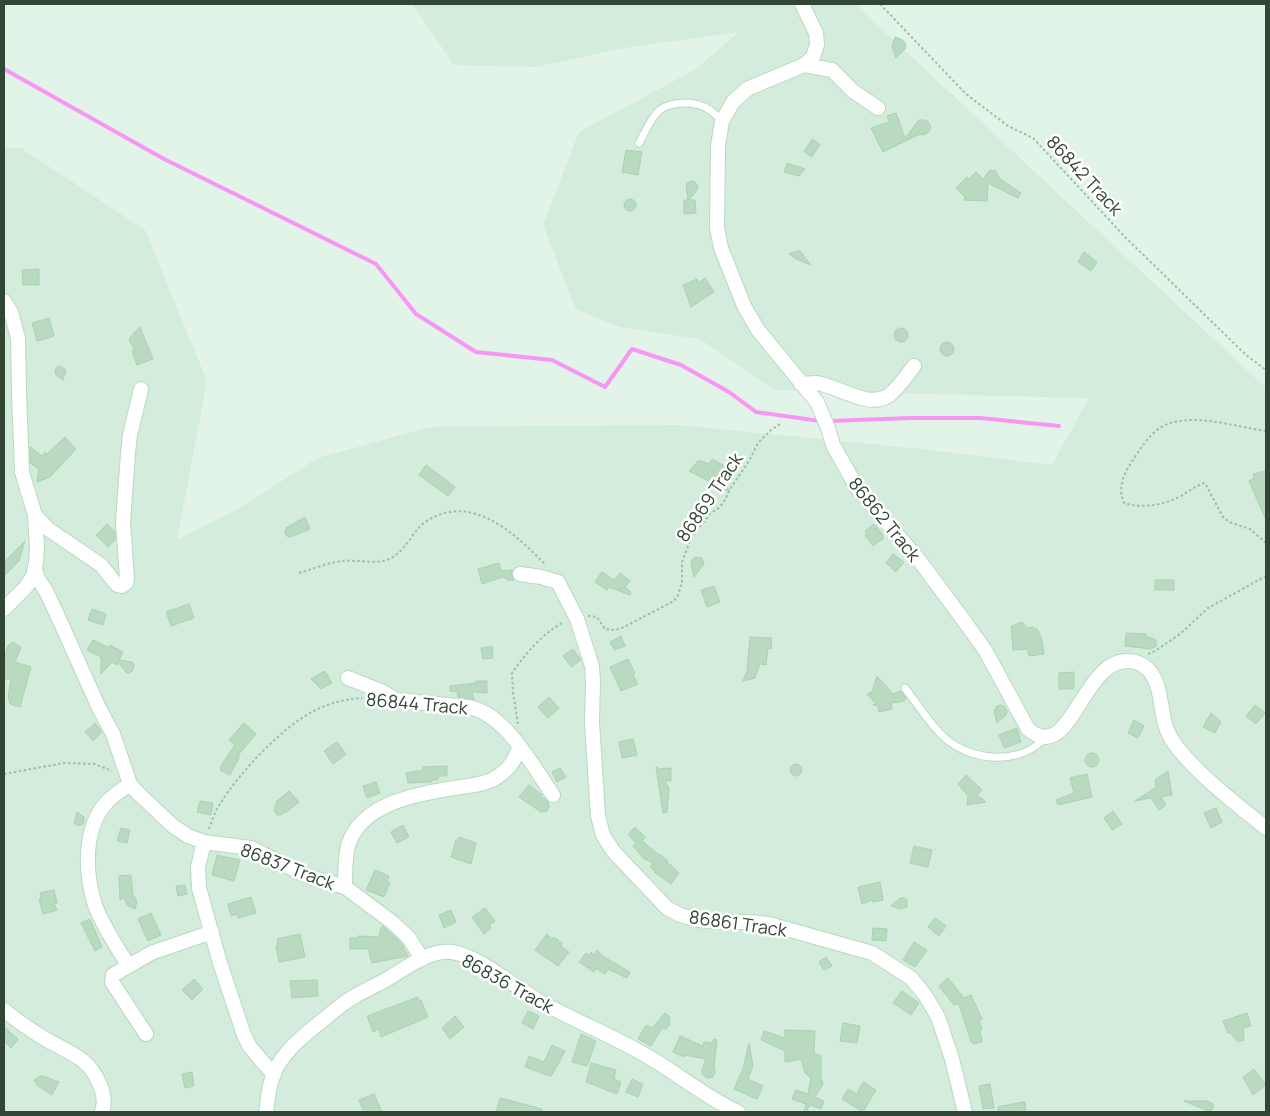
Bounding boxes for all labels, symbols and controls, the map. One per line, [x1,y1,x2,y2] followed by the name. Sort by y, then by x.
[1042,130,1129,221] street label: 86842 Track
[670,447,748,546] street label: 86869 Track
[844,472,927,567] street label: 86862 Track
[365,687,470,719] street label: 86844 Track
[237,837,340,895] street label: 86837 Track
[688,904,789,942] street label: 86861 Track
[458,948,559,1019] street label: 86836 Track

